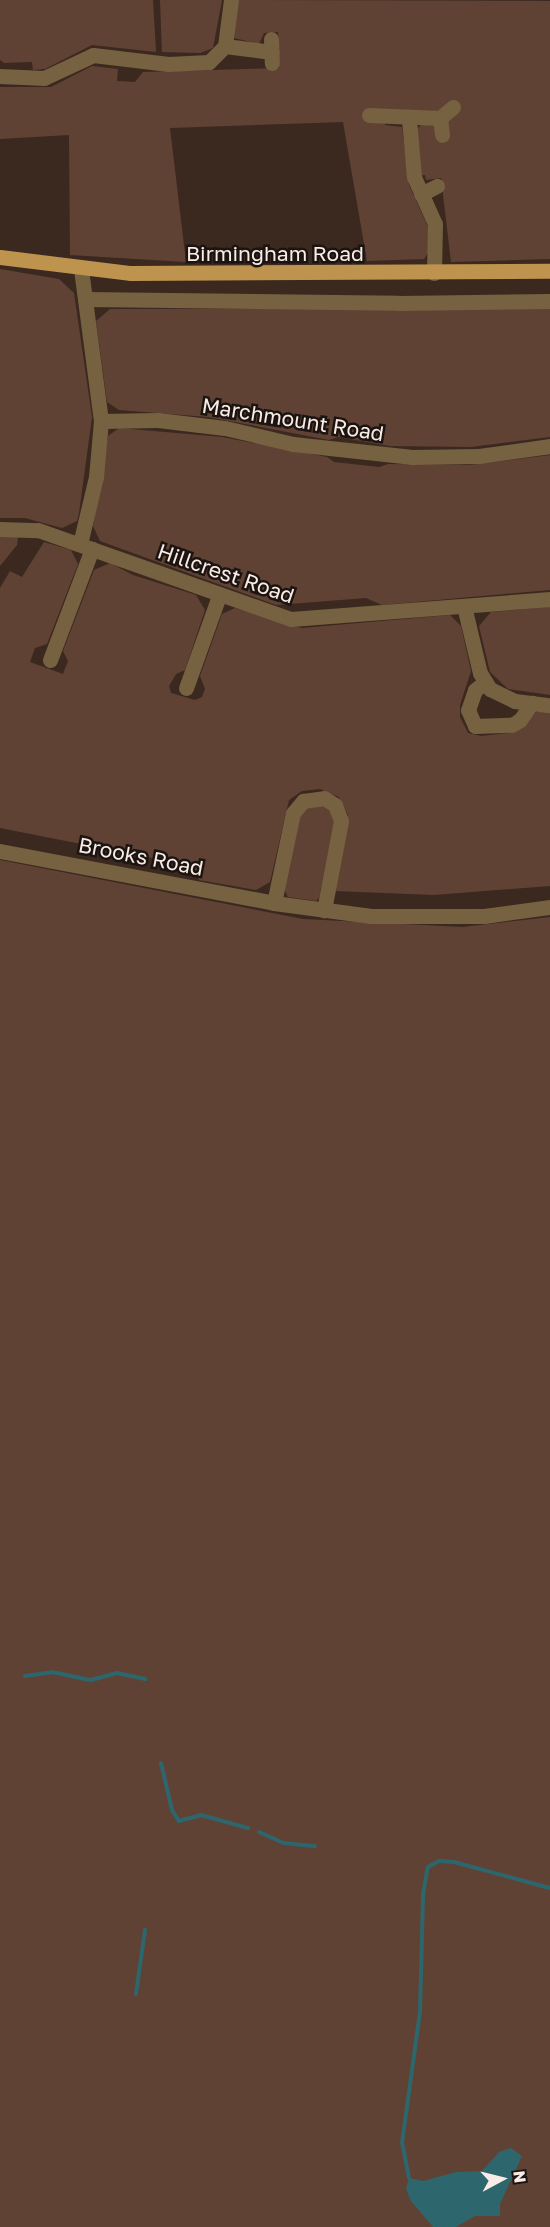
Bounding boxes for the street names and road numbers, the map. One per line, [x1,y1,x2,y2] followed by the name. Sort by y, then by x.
[186,240,364,266] street label: Birmingham Road
[200,392,386,446] street label: Marchmount Road
[154,538,298,608] street label: Hillcrest Road
[76,832,206,880] street label: Brooks Road

